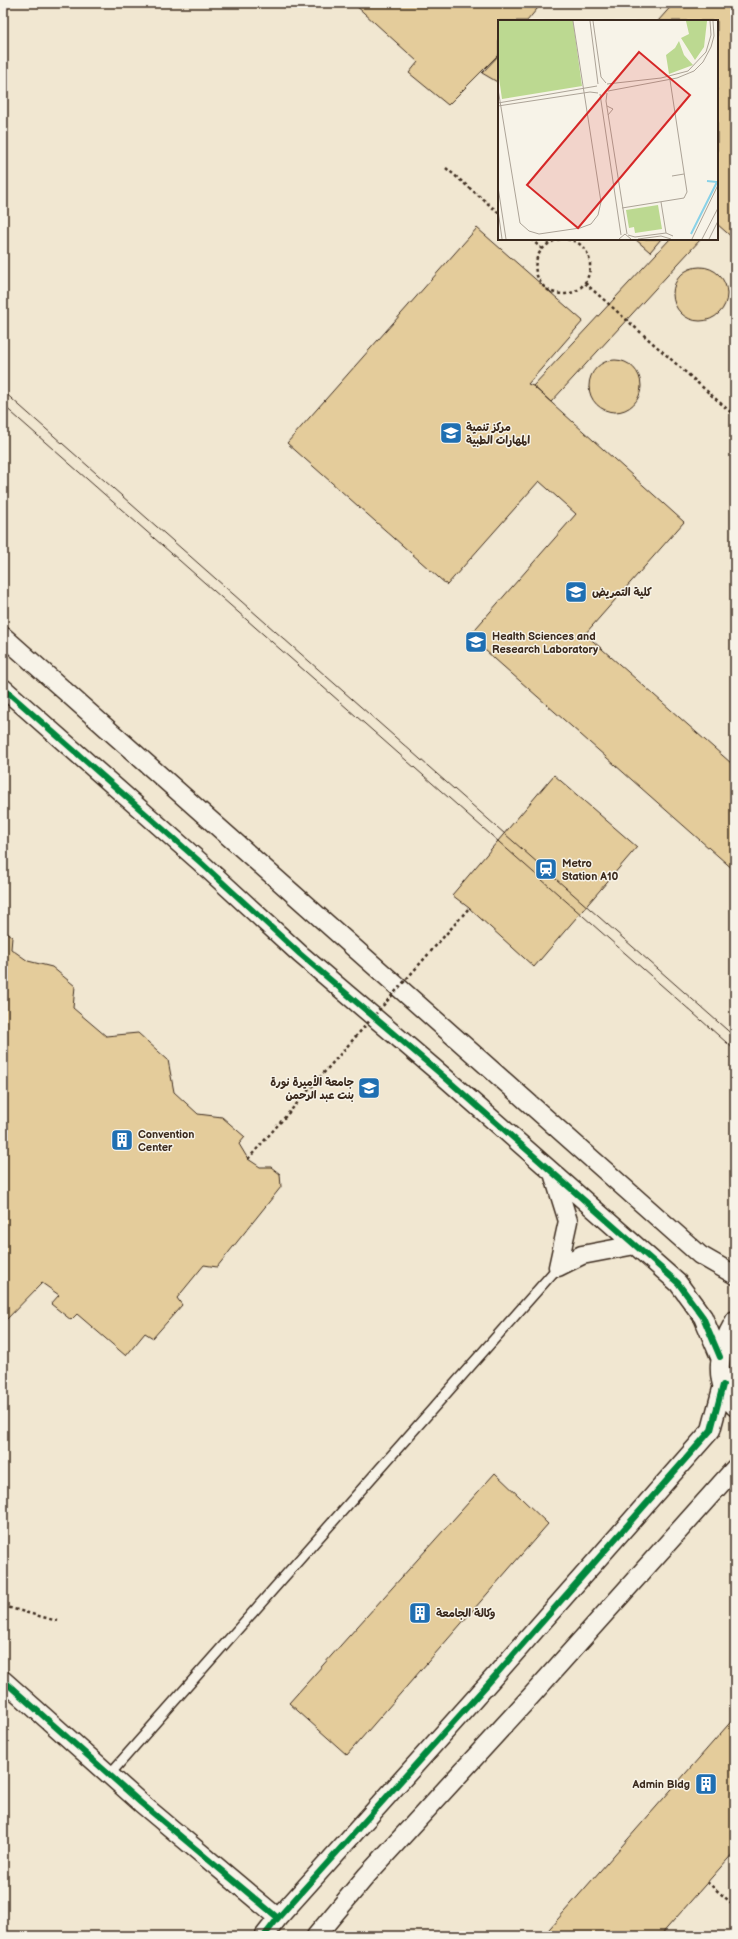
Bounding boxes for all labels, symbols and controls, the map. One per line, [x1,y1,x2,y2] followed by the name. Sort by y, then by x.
[498,20,718,240] inset map
[438,420,464,446] school or university icon: مركز تنمية المهارات الطبية
[466,421,530,447] place label: مركز تنمية المهارات الطبية
[563,579,589,605] school or university icon: كلية التمريض
[592,586,652,599] place label: كلية التمريض
[463,629,489,655] school or university icon: Health Sciences and Research Laboratory
[492,630,598,656] place label: Health Sciences and Research Laboratory
[533,856,559,882] station icon: Metro Station A10
[562,857,619,883] place label: Metro Station A10
[270,1075,354,1102] place label: جامعة الأميرة نورة بنت عبد الرحمن
[356,1075,382,1101] school or university icon: جامعة الأميرة نورة بنت عبد الرحمن
[109,1127,135,1153] building icon: Convention Center
[138,1128,194,1154] place label: Convention Center
[407,1600,433,1626] building icon: وكالة الجامعة
[436,1607,496,1620] place label: وكالة الجامعة
[693,1771,719,1797] building icon: Admin Bldg
[631,1778,690,1791] place label: Admin Bldg

